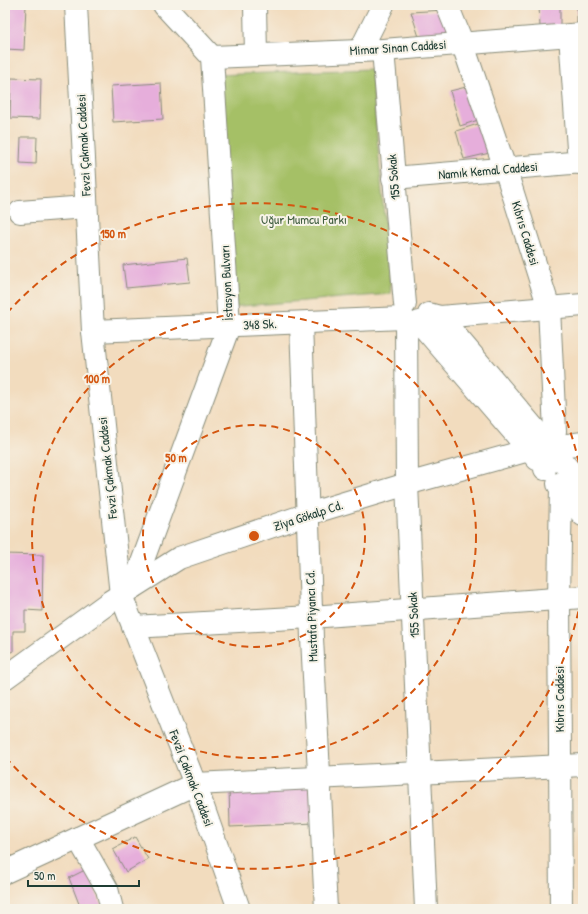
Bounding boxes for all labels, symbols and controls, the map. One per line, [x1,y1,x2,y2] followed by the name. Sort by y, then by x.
[349,35,447,59] street label: Mimar Sinan Caddesi
[71,94,95,197] street label: Fevzi Çakmak Caddesi
[382,153,404,201] street label: 155 Sokak
[437,157,539,183] street label: Namık Kemal Caddesi
[508,199,544,267] street label: Kıbrıs Caddesi
[261,210,347,228] park label: Uğur Mumcu Parkı
[100,225,126,242] text: 150 m
[215,245,237,321] street label: İstasyon Bulvarı
[243,314,277,334] street label: 348 Sk.
[84,370,110,387] text: 100 m
[93,416,121,521] street label: Fevzi Çakmak Caddesi
[165,449,187,466] text: 50 m
[271,495,345,535] street label: Ziya Gökalp Cd.
[247,529,261,543] centre of rings
[300,570,322,662] street label: Mustafa Piyancı Cd.
[403,591,423,638] street label: 155 Sokak
[550,666,568,732] street label: Kıbrıs Caddesi
[165,726,219,829] street label: Fevzi Çakmak Caddesi
[28,862,139,888] scale bar
[34,867,55,884] text: 50 m

